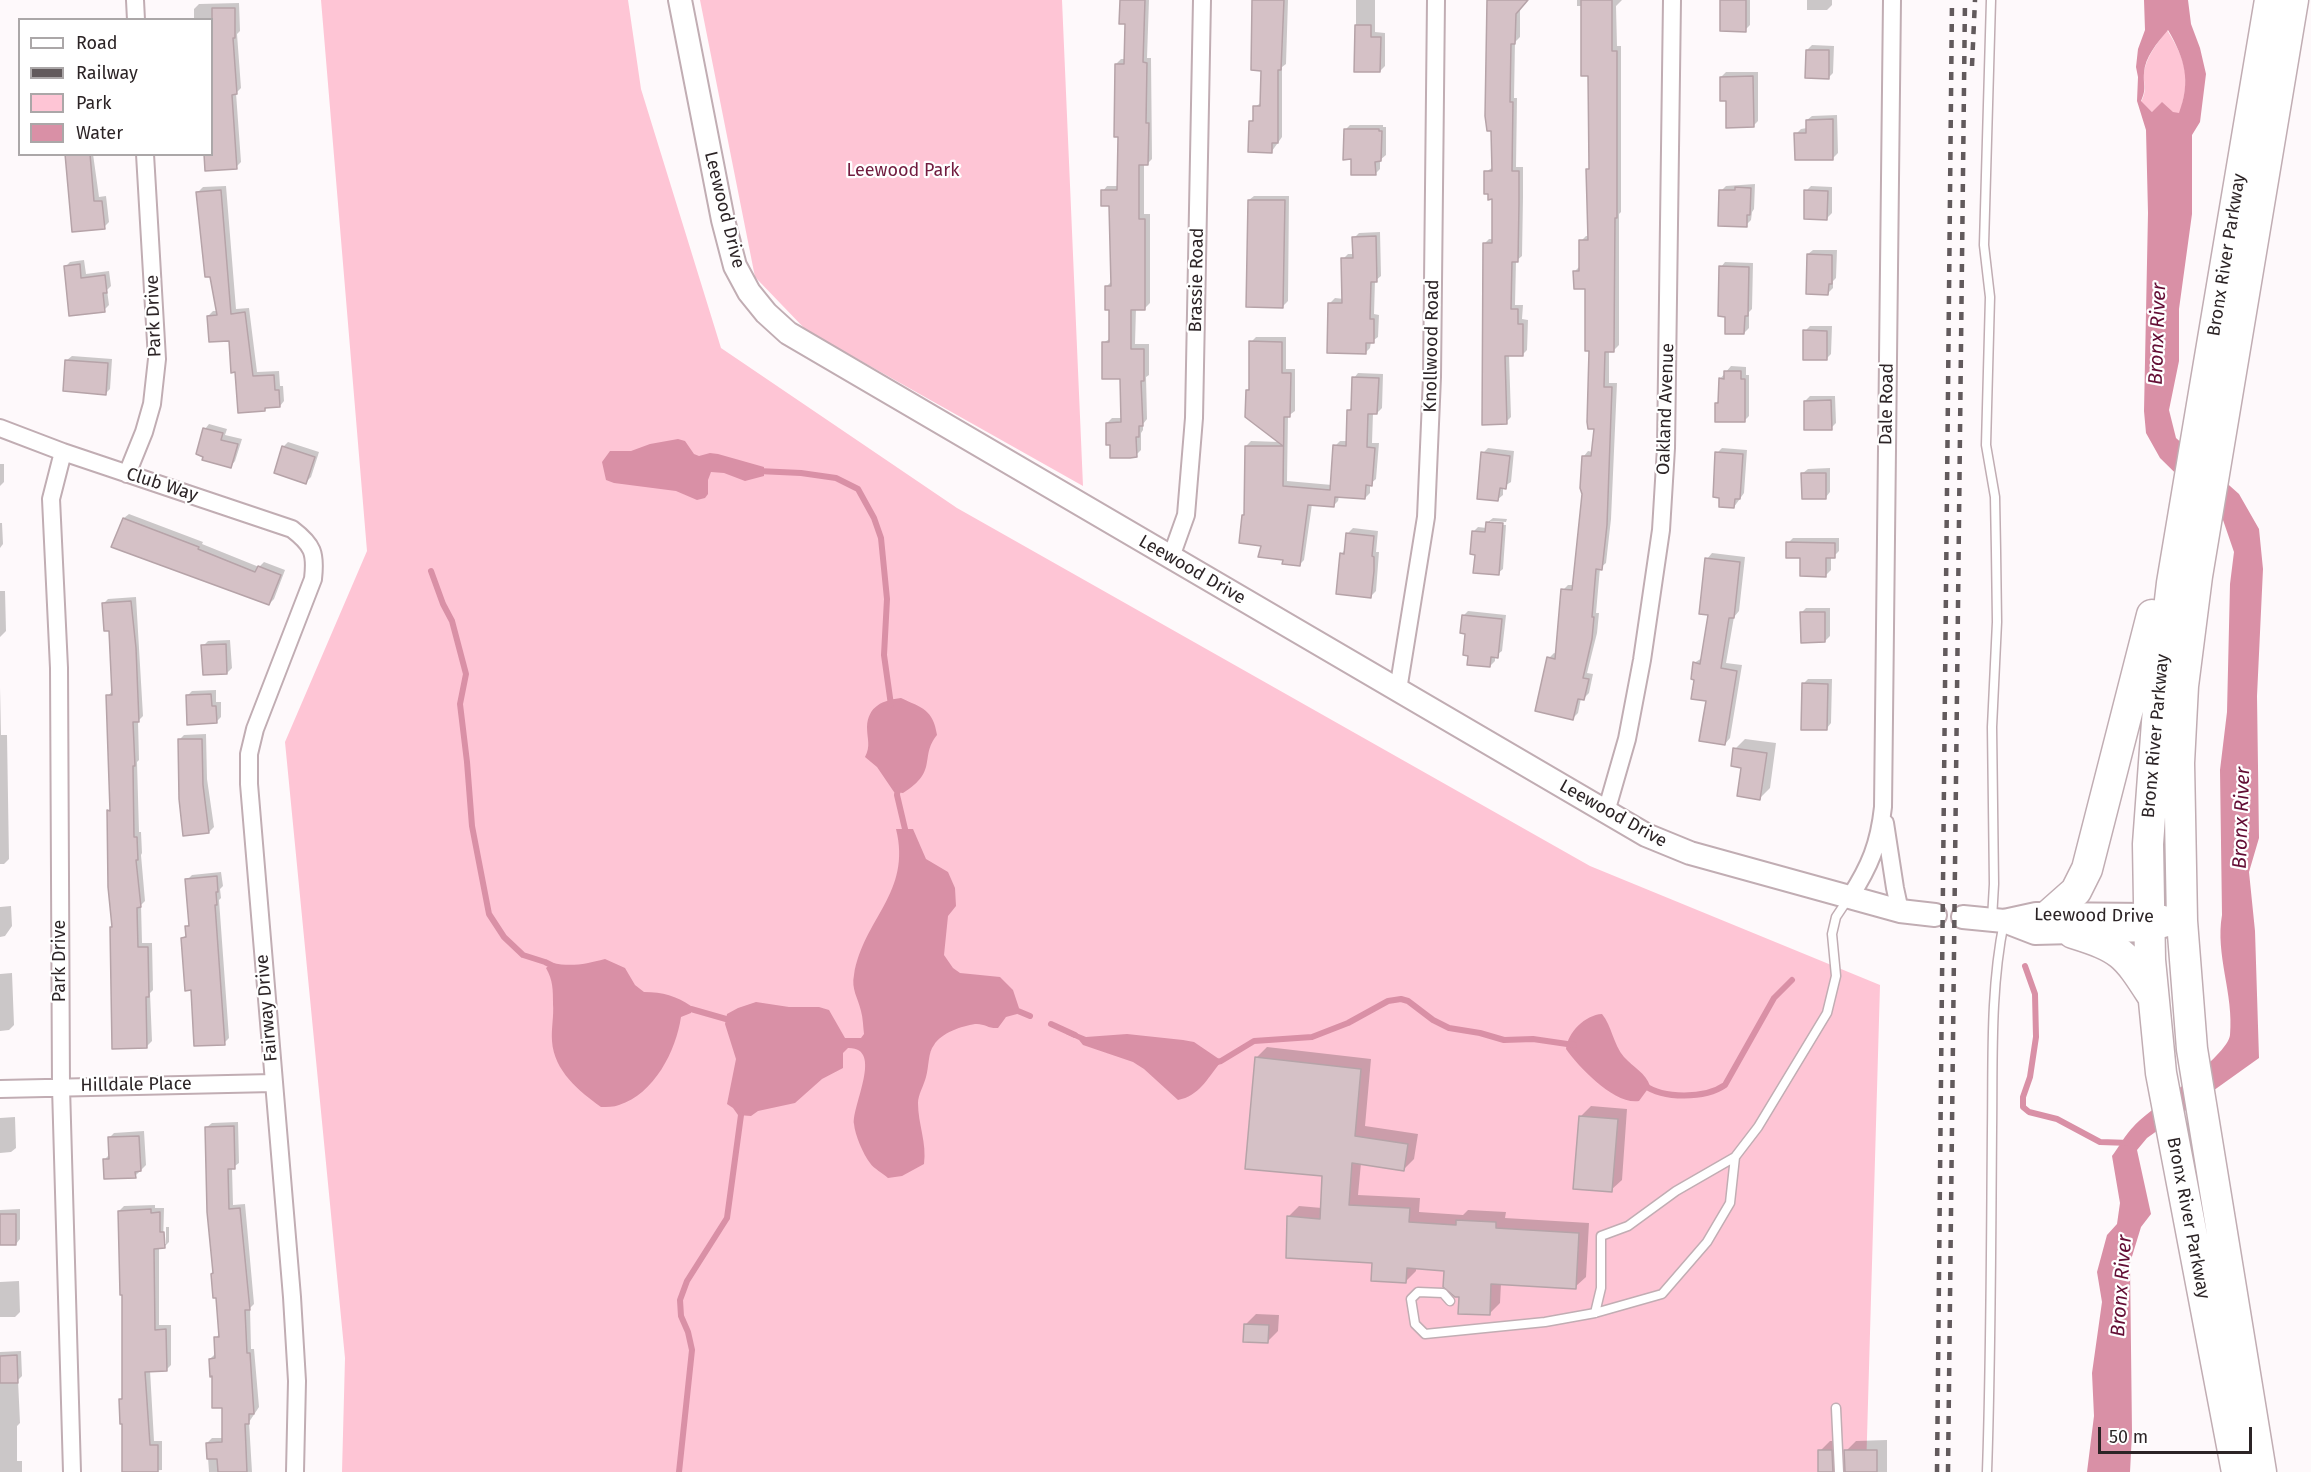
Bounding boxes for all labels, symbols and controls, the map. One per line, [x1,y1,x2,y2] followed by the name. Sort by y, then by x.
[18,18,213,156] legend
[76,32,118,54] text: Road
[76,62,138,84] text: Railway
[76,92,111,114] text: Park
[76,122,123,144] text: Water
[699,149,749,271] street label: Leewood Drive
[846,160,960,182] park label: Leewood Park
[2203,172,2251,338] street label: Bronx River Parkway
[1185,227,1209,333] street label: Brassie Road
[142,274,166,358] street label: Park Drive
[1420,279,1444,413] street label: Knollwood Road
[2144,283,2172,385] water label: Bronx River
[1653,343,1679,475] street label: Oakland Avenue
[1875,363,1899,445] street label: Dale Road
[124,463,200,507] street label: Club Way
[1135,531,1249,609] street label: Leewood Drive
[2138,653,2174,819] street label: Bronx River Parkway
[2228,767,2256,869] water label: Bronx River
[1555,776,1671,852] street label: Leewood Drive
[2034,904,2154,928] street label: Leewood Drive
[49,920,71,1002] street label: Park Drive
[252,953,282,1063] street label: Fairway Drive
[80,1073,192,1097] street label: Hilldale Place
[2162,1135,2214,1301] street label: Bronx River Parkway
[2106,1234,2138,1338] water label: Bronx River
[2101,1415,2256,1453] scale bar
[2109,1426,2148,1448] text: 50 m

